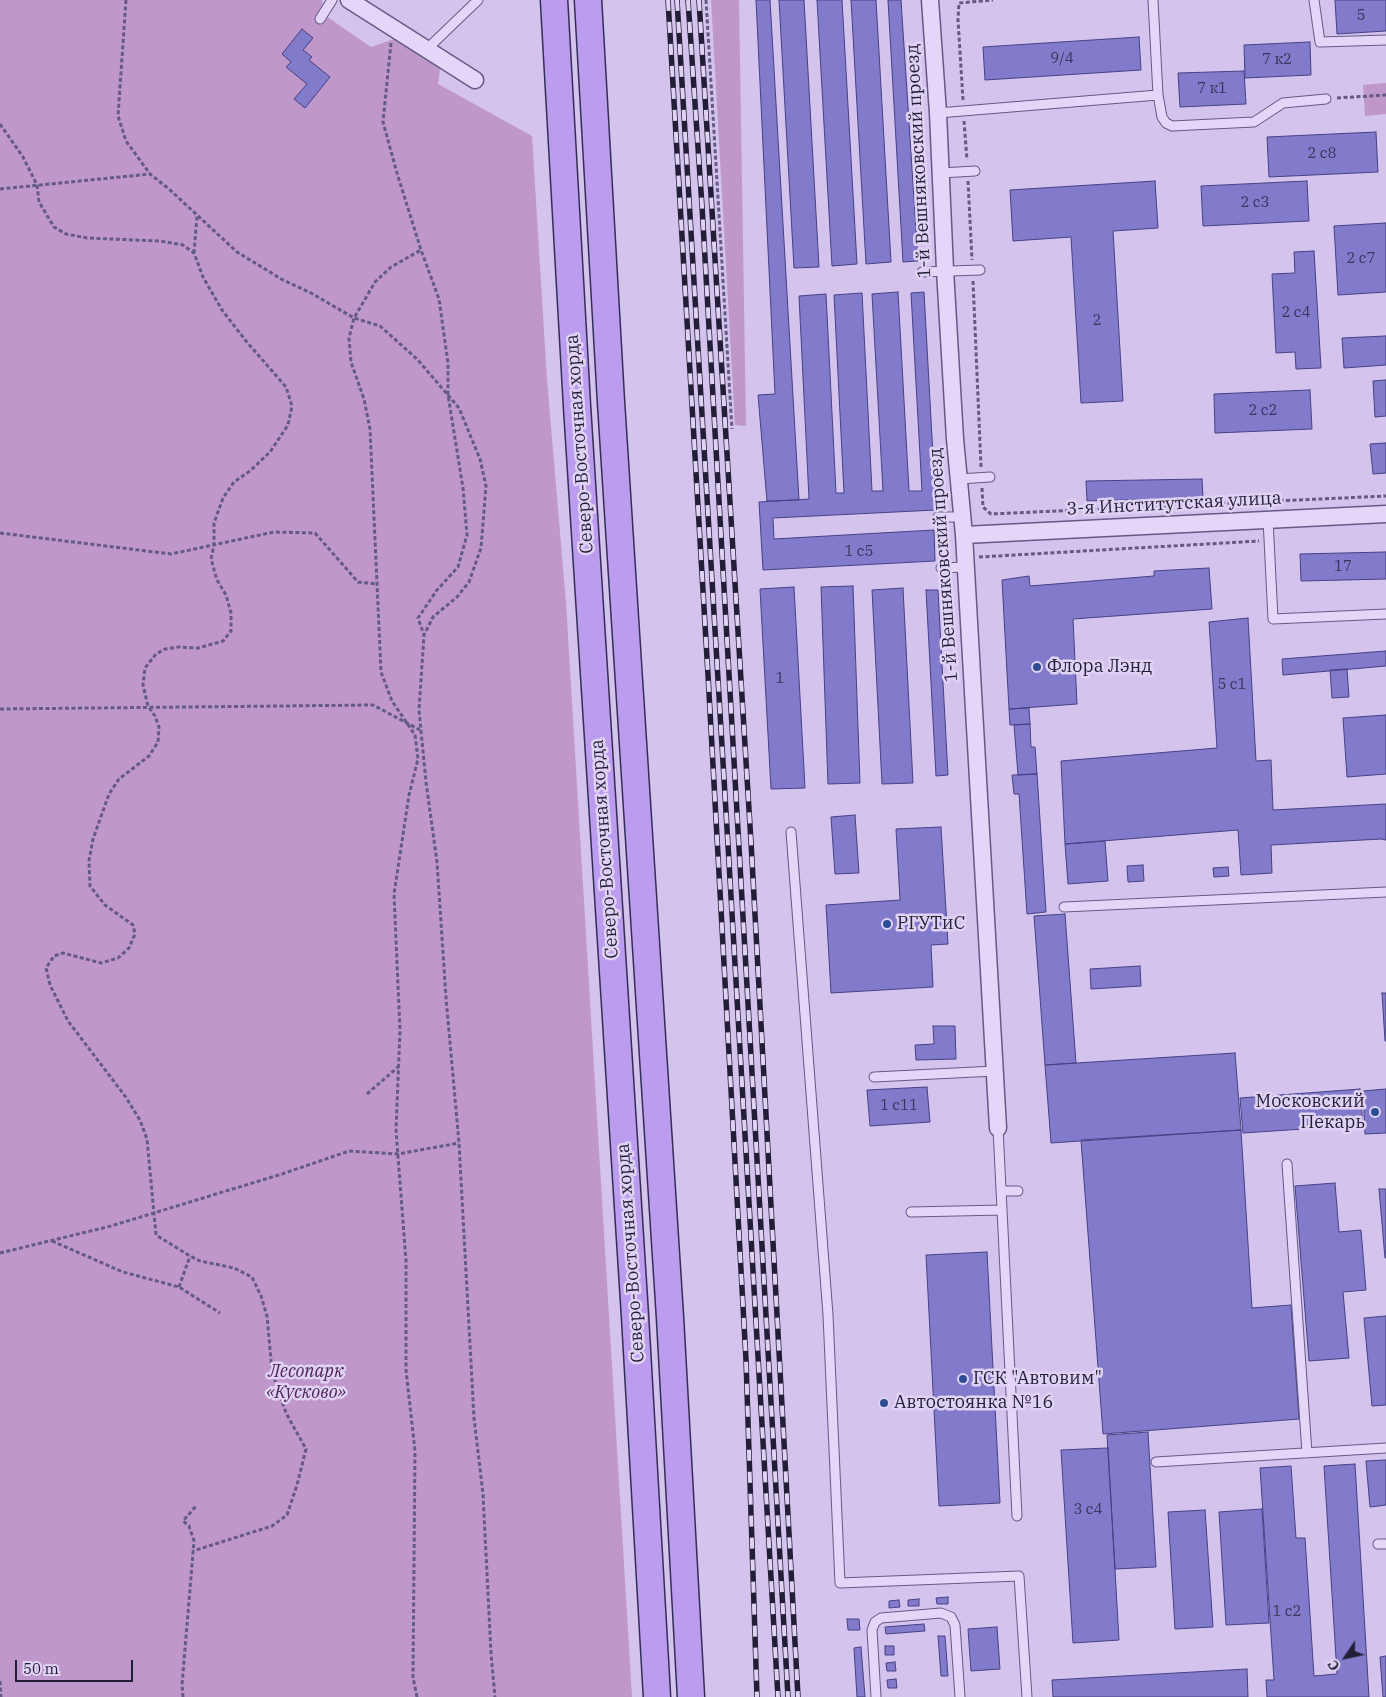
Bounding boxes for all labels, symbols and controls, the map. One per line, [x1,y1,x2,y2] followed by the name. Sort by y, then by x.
[1357,7,1365,25] house number: 5
[902,43,936,279] street label: 1-й Вешняковский проезд
[1050,50,1074,68] house number: 9/4
[1262,51,1292,69] house number: 7 к2
[1197,80,1227,98] house number: 7 к1
[1307,145,1337,163] house number: 2 с8
[1240,194,1270,212] house number: 2 с3
[1346,250,1376,268] house number: 2 с7
[1281,304,1311,322] house number: 2 с4
[1093,312,1101,330] house number: 2
[562,334,598,554] street label: Северо-Восточная хорда
[1248,402,1278,420] house number: 2 с2
[925,447,963,683] street label: 1-й Вешняковский проезд
[1066,488,1282,520] street label: 3-я Институтская улица
[844,543,874,561] house number: 1 с5
[1334,558,1352,576] house number: 17
[1047,656,1152,678] place label: Флора Лэнд
[1031,661,1043,673] marker: Флора Лэнд
[776,670,784,688] house number: 1
[1217,676,1247,694] house number: 5 с1
[587,739,623,959] street label: Северо-Восточная хорда
[897,913,965,935] place label: РГУТиС
[881,918,893,930] marker: РГУТиС
[1256,1091,1365,1134] place label: Московский Пекарь
[880,1097,918,1115] house number: 1 с11
[1369,1106,1381,1118] marker: Московский Пекарь
[613,1143,649,1363] street label: Северо-Восточная хорда
[266,1361,346,1404] park label: Лесопарк «Кусково»
[973,1368,1102,1390] place label: ГСК "Автовим"
[957,1373,969,1385] marker: ГСК "Автовим"
[894,1392,1053,1414] place label: Автостоянка №16
[878,1397,890,1409] marker: Автостоянка №16
[1073,1501,1103,1519] house number: 3 с4
[1272,1603,1302,1621] house number: 1 с2
[1321,1632,1371,1682] north arrow
[18,1650,135,1682] scale bar
[1323,1656,1344,1674] text: С
[23,1659,59,1678] text: 50 m

